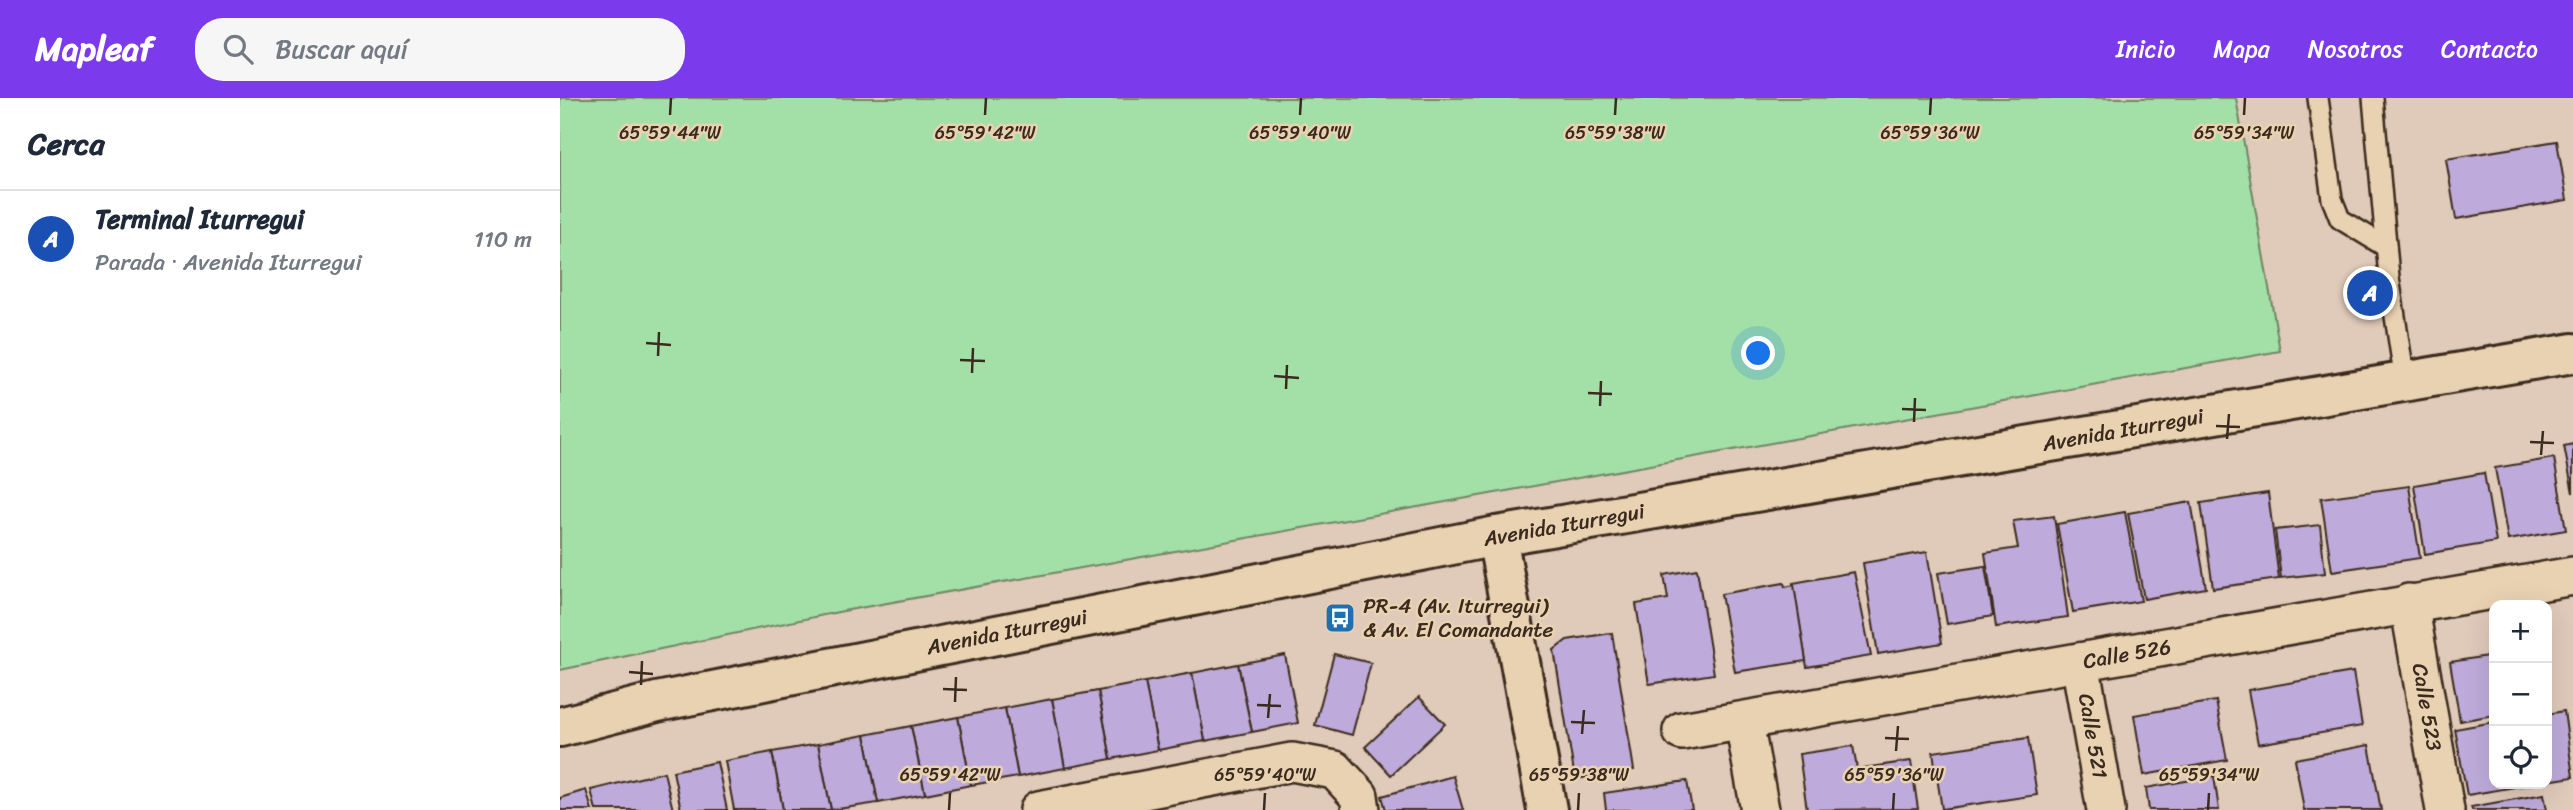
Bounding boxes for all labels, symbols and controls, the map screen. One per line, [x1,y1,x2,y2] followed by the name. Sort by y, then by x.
[195,18,685,81] search box
[35,20,153,78] text: Mapleaf
[275,26,408,72] text: Buscar aquí
[2116,28,2175,70] text: Inicio
[2213,28,2270,70] text: Mapa
[2308,28,2403,70] text: Nosotros
[2441,28,2538,70] text: Contacto
[219,30,257,68] icon: search
[28,117,104,171] text: Cerca
[619,117,722,149] text: 65°59'44"W
[935,117,1036,149] text: 65°59'42"W
[1249,117,1352,149] text: 65°59'40"W
[1565,117,1666,149] text: 65°59'38"W
[1880,117,1981,149] text: 65°59'36"W
[2194,117,2295,149] text: 65°59'34"W
[95,196,304,242] text: Terminal Iturregui
[43,219,59,260] text: A
[474,219,532,260] text: 110 m
[95,242,362,283] text: Parada · Avenida Iturregui
[2347,267,2393,319] pin: A
[1741,336,1775,370] your location
[2038,397,2208,463] street label: Avenida Iturregui
[1479,492,1649,558] street label: Avenida Iturregui
[1363,587,1553,649] place label: PR-4 (Av. Iturregui) & Av. El Comandante
[922,598,1092,666] street label: Avenida Iturregui
[2489,600,2552,789] map controls
[2489,600,2552,663] button: +
[1323,601,1357,635] bus stop icon: PR-4 (Av. Iturregui) & Av. El Comandante
[2080,628,2174,680] street label: Calle 526
[2401,660,2453,754] street label: Calle 523
[2489,663,2552,726] button: −
[2067,690,2119,782] street label: Calle 521
[2489,726,2552,789] button: locate
[900,759,1001,791] text: 65°59'42"W
[1214,759,1317,791] text: 65°59'40"W
[1529,759,1630,791] text: 65°59'38"W
[1844,759,1945,791] text: 65°59'36"W
[2159,759,2260,791] text: 65°59'34"W

